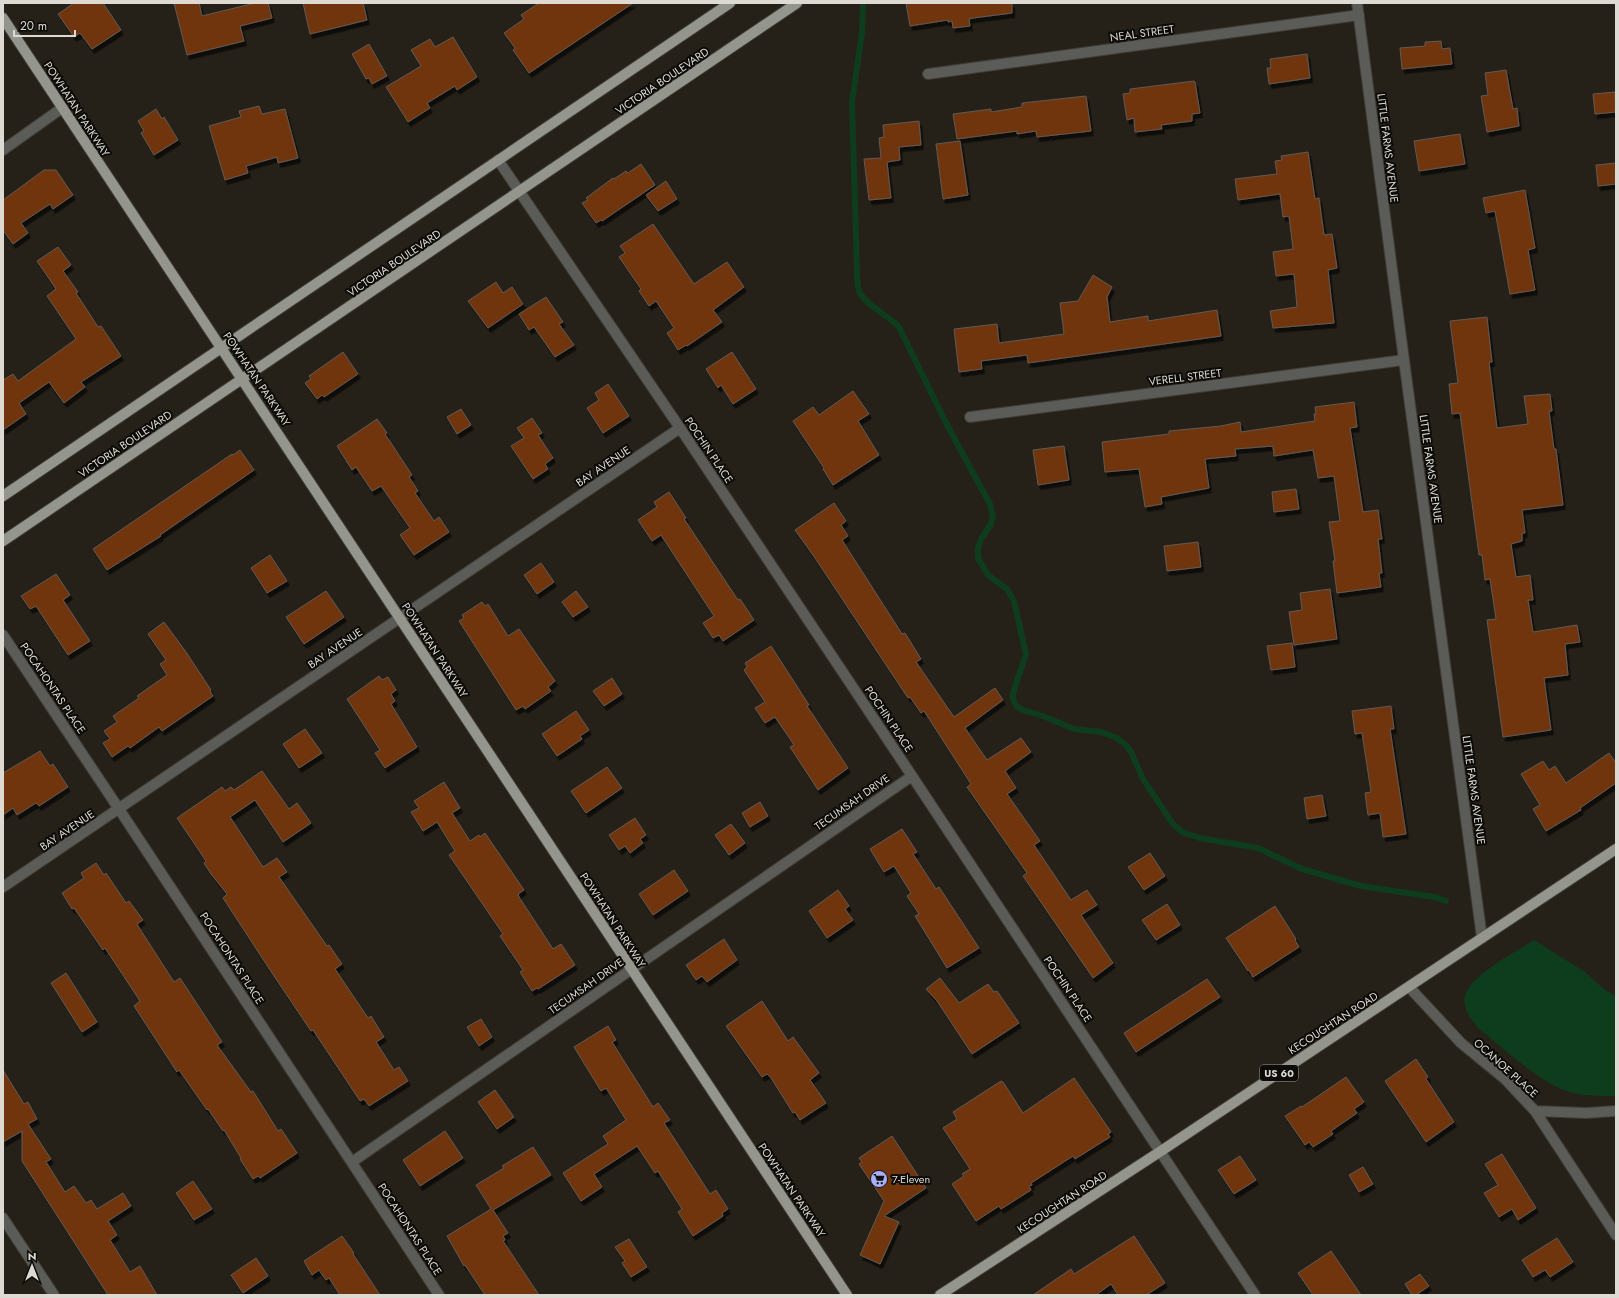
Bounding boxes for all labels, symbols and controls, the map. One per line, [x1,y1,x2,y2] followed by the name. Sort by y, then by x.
[14,12,75,38] scale bar
[20,17,47,35] text: 20 m
[1109,21,1175,45] street label: NEAL STREET
[612,43,712,118] street label: VICTORIA BOULEVARD
[40,58,114,160] street label: POWHATAN PARKWAY
[1373,93,1403,203] street label: LITTLE FARMS AVENUE
[344,225,444,300] street label: VICTORIA BOULEVARD
[219,329,295,430] street label: POWHATAN PARKWAY
[1148,365,1222,389] street label: VERELL STREET
[75,406,175,481] street label: VICTORIA BOULEVARD
[681,414,737,486] street label: POCHIN PLACE
[1415,414,1447,524] street label: LITTLE FARMS AVENUE
[572,442,634,490] street label: BAY AVENUE
[398,599,472,701] street label: POWHATAN PARKWAY
[304,624,366,672] street label: BAY AVENUE
[16,639,90,737] street label: POCAHONTAS PLACE
[861,683,917,755] street label: POCHIN PLACE
[1458,735,1490,845] street label: LITTLE FARMS AVENUE
[811,770,893,834] street label: TECUMSAH DRIVE
[36,806,98,854] street label: BAY AVENUE
[576,869,650,971] street label: POWHATAN PARKWAY
[196,909,268,1007] street label: POCAHONTAS PLACE
[1040,953,1096,1025] street label: POCHIN PLACE
[545,954,627,1018] street label: TECUMSAH DRIVE
[1285,988,1381,1058] street label: KECOUGHTAN ROAD
[1470,1035,1542,1101] street label: OCANOE PLACE
[1260,1065,1298,1081] road number: US 60
[754,1140,830,1241] street label: POWHATAN PARKWAY
[1014,1167,1110,1237] street label: KECOUGHTAN ROAD
[869,1169,889,1189] supermarket icon: 7-Eleven
[892,1171,930,1187] place label: 7-Eleven
[374,1180,446,1278] street label: POCAHONTAS PLACE
[12,1246,52,1286] north arrow
[28,1248,36,1264] text: N

